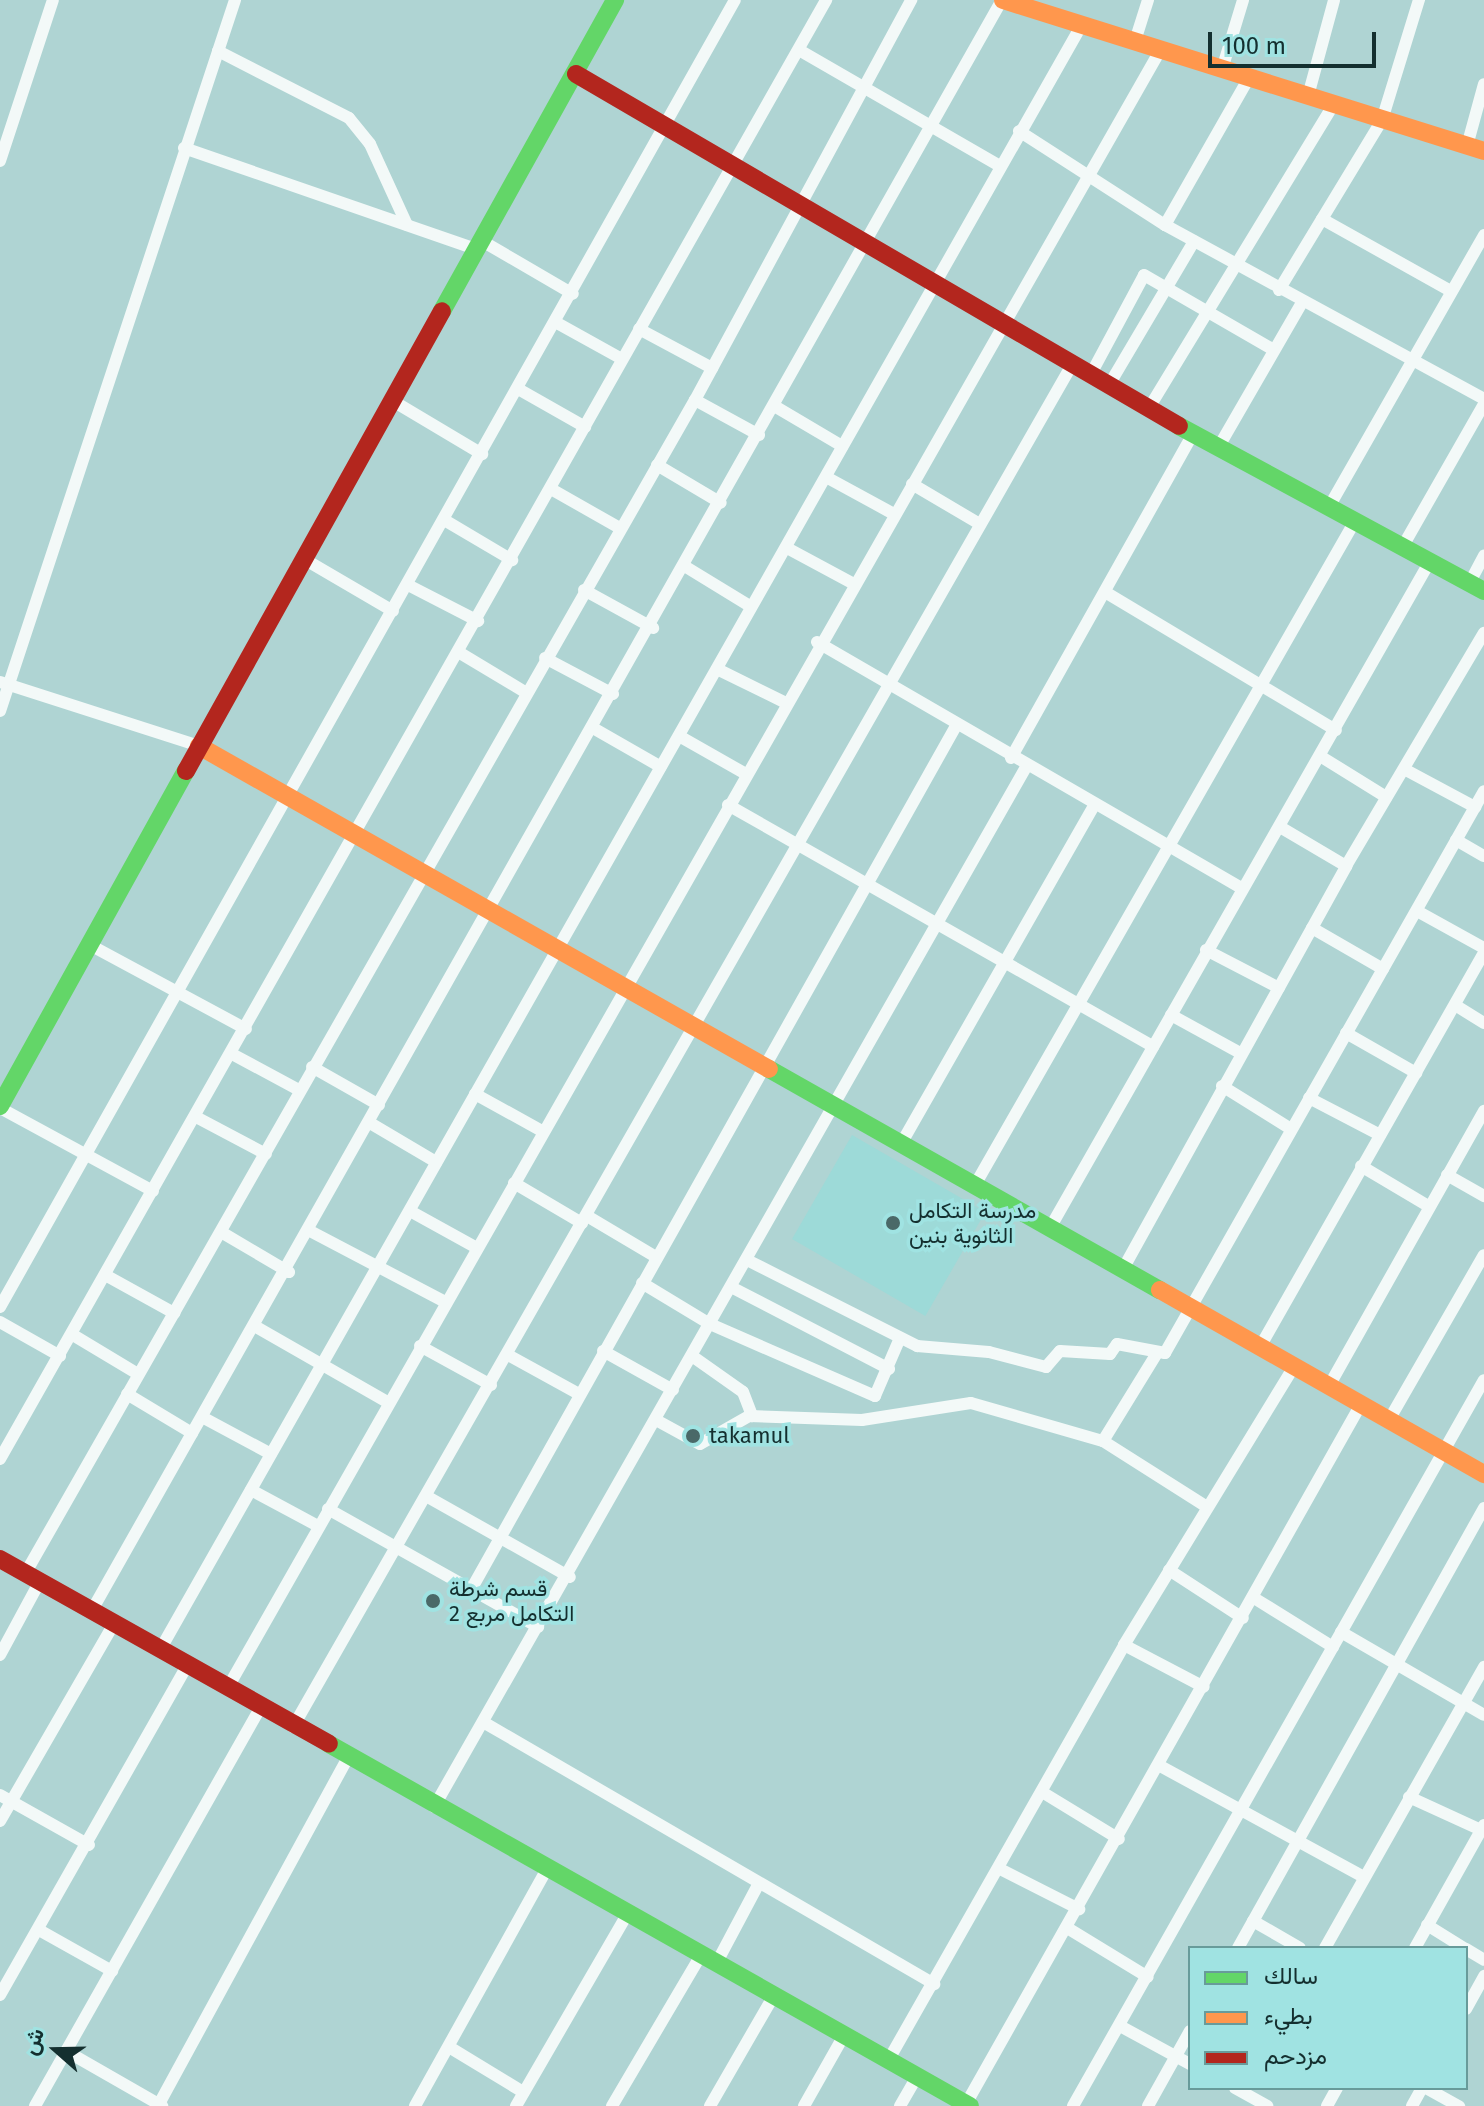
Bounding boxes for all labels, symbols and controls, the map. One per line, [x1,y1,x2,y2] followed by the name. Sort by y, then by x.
[1212,16,1380,66] scale bar
[1222,32,1286,60] text: 100 m
[909,1197,1036,1248] place label: مدرسة التكامل الثانوية بنين
[884,1214,902,1232] marker: مدرسة التكامل الثانوية بنين
[709,1423,790,1449] place label: takamul
[684,1427,702,1445] marker: takamul
[449,1575,574,1626] place label: قسم شرطة التكامل مربع 2
[424,1592,442,1610] marker: قسم شرطة التكامل مربع 2
[1188,1946,1468,2090] legend
[1264,1962,1318,1990] text: سالك
[1264,2002,1313,2030] text: بطيء
[16,2010,96,2090] north arrow
[16,2025,50,2059] text: ش
[1264,2042,1327,2070] text: مزدحم

